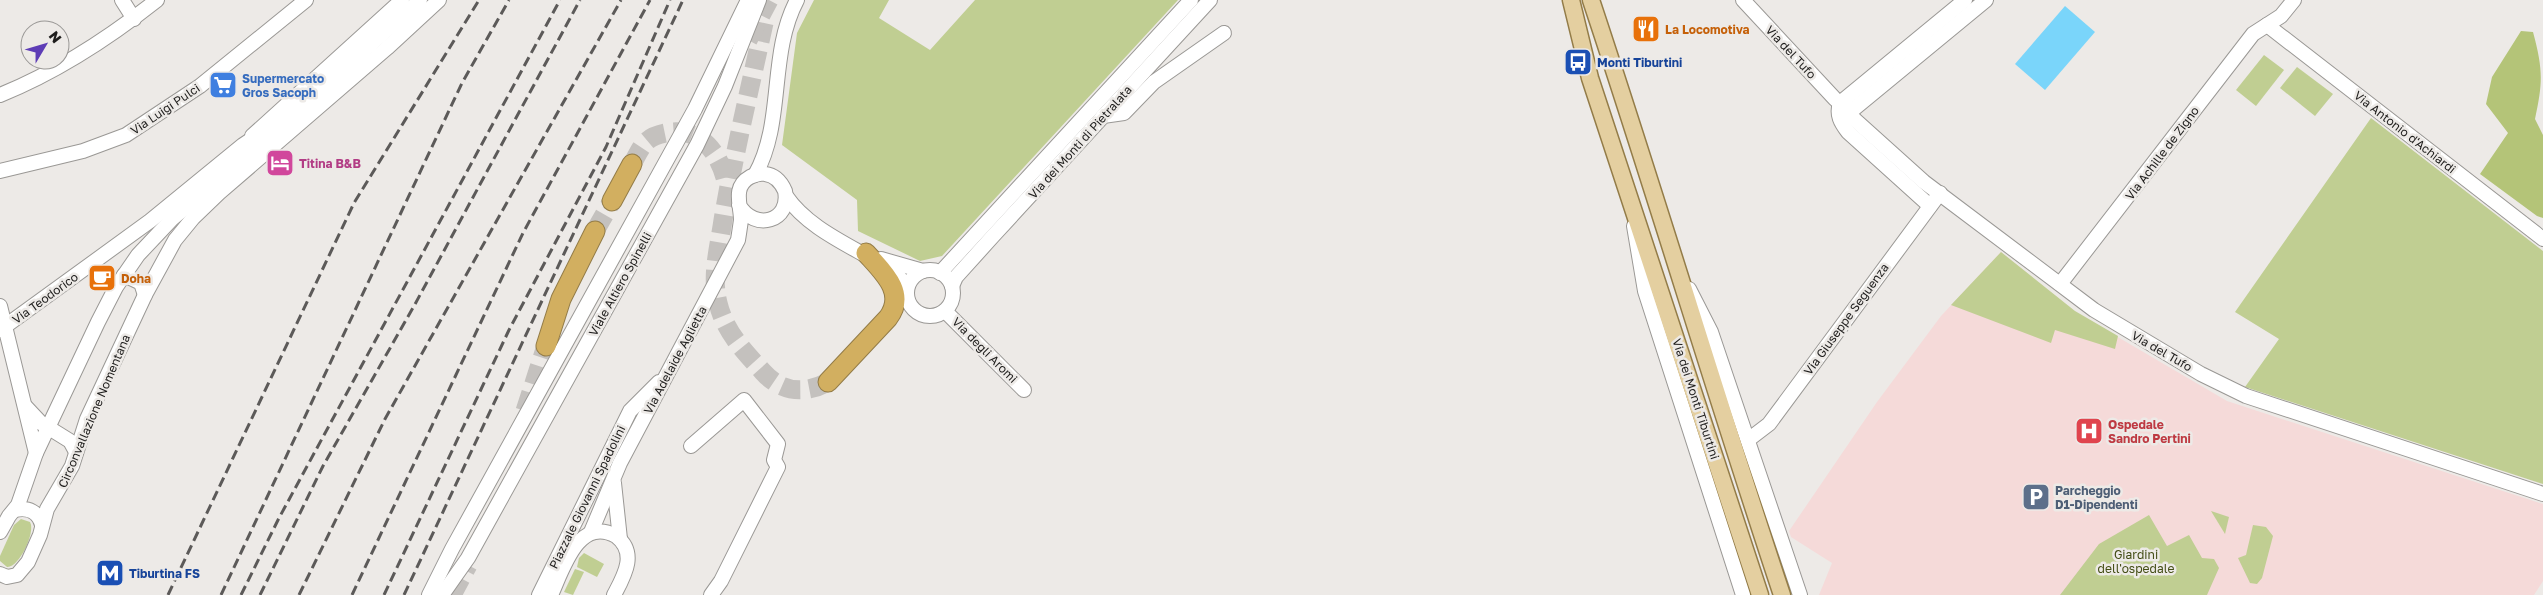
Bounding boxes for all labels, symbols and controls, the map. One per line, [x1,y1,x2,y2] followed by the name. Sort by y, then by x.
[1631,14,1661,44] restaurant icon: La Locomotiva
[20,20,70,70] north arrow
[1665,22,1750,37] place label: La Locomotiva
[1763,22,1819,82] street label: Via del Tufo
[46,27,66,46] text: N
[1563,47,1593,77] bus stop icon: Monti Tiburtini
[1597,55,1682,70] place label: Monti Tiburtini
[208,70,238,100] supermarket icon: Supermercato Gros Sacoph
[242,71,324,100] place label: Supermercato Gros Sacoph
[128,80,202,138] street label: Via Luigi Pulci
[1025,82,1135,202] street label: Via dei Monti di Pietralata
[2351,88,2459,176] street label: Via Antonio d'Achiardi
[2122,103,2202,203] street label: Via Achille de Zigno
[265,148,295,178] hotel icon: Titina B&B
[299,156,361,171] place label: Titina B&B
[585,229,655,339] street label: Viale Altiero Spinelli
[1800,260,1892,378] street label: Via Giuseppe Seguenza
[87,263,117,293] cafe icon: Doha
[9,269,81,327] street label: Via Teodorico
[121,271,151,286] place label: Doha
[640,303,710,417] street label: Via Adelaide Aglietta
[949,314,1021,386] street label: Via degli Aromi
[2129,328,2195,374] street label: Via del Tufo
[55,332,133,490] street label: Circonvallazione Nomentana
[1669,337,1723,461] street label: Via dei Monti Tiburtini
[2074,416,2104,446] hospital icon: Ospedale Sandro Pertini
[2108,417,2191,446] place label: Ospedale Sandro Pertini
[546,423,628,571] street label: Piazzale Giovanni Spadolini
[2021,482,2051,512] parking icon: Parcheggio D1-Dipendenti
[2055,483,2138,512] place label: Parcheggio D1-Dipendenti
[2098,547,2174,576] park label: Giardini dell'ospedale
[95,558,125,588] metro station icon: Tiburtina FS
[129,566,200,581] place label: Tiburtina FS

